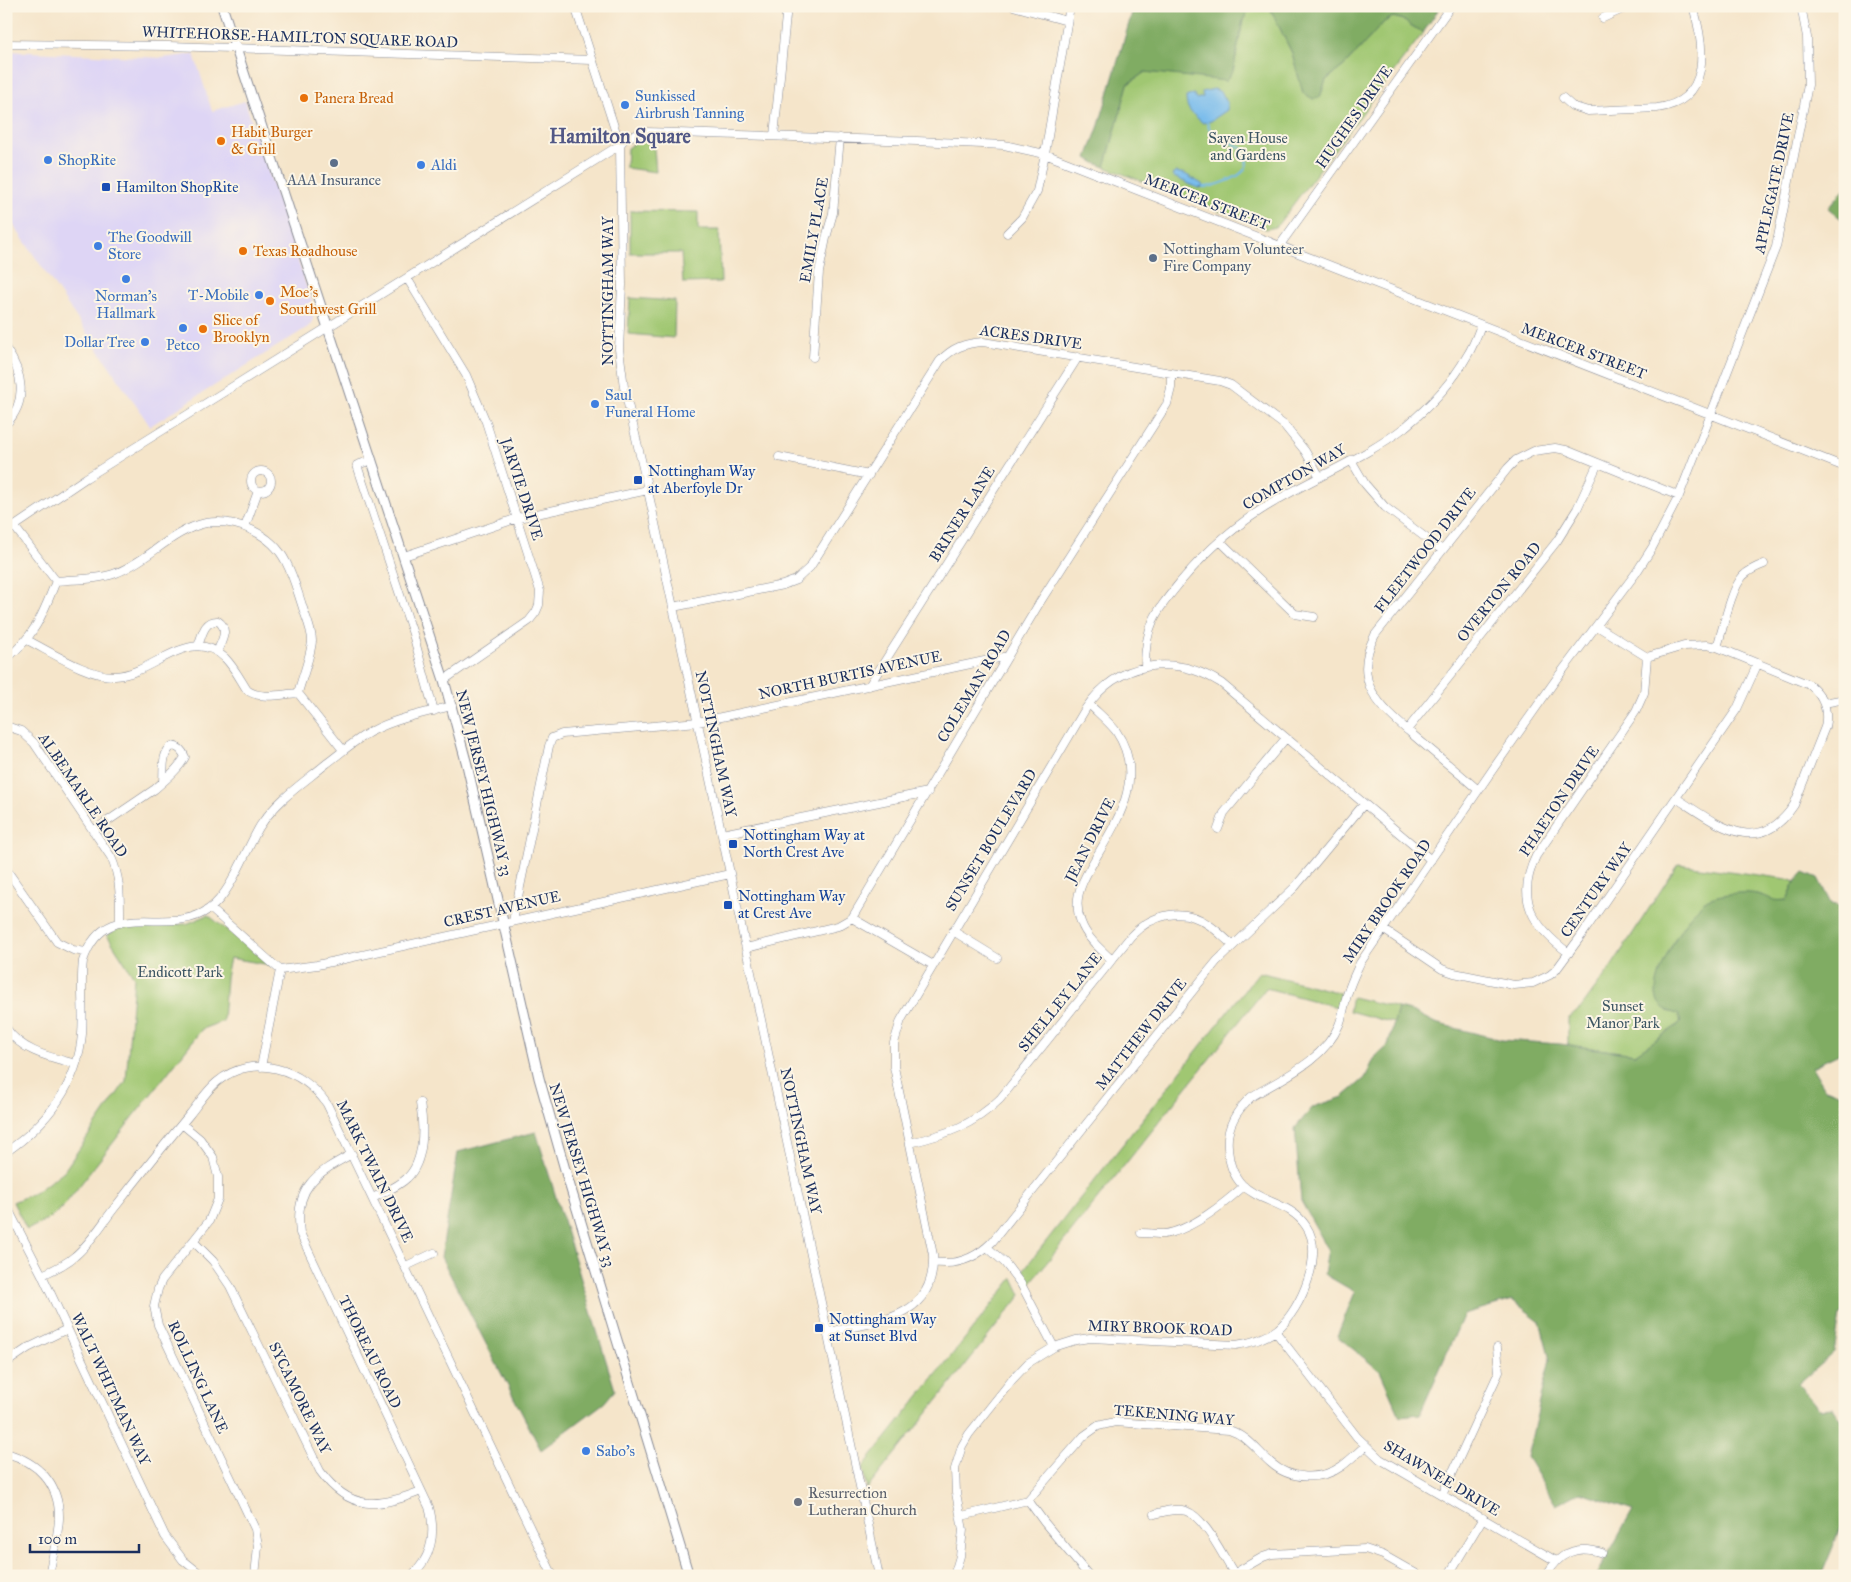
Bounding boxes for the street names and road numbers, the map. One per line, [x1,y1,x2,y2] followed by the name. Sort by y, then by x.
[142,22,459,52] street label: WHITEHORSE-HAMILTON SQUARE ROAD
[1312,62,1396,172] street label: HUGHES DRIVE
[1750,111,1798,256] street label: APPLEGATE DRIVE
[1142,170,1272,234] street label: MERCER STREET
[796,176,832,284] street label: EMILY PLACE
[599,216,617,366] street label: NOTTINGHAM WAY
[1519,319,1649,383] street label: MERCER STREET
[978,321,1083,353] street label: ACRES DRIVE
[495,434,547,543] street label: JARVIE DRIVE
[1239,440,1349,514] street label: COMPTON WAY
[925,463,999,565] street label: BRINER LANE
[1370,483,1480,616] street label: FLEETWOOD DRIVE
[1453,538,1545,646] street label: OVERTON ROAD
[933,626,1015,746] street label: COLEMAN ROAD
[757,647,943,703] street label: NORTH BURTIS AVENUE
[692,669,740,819] street label: NOTTINGHAM WAY
[451,688,516,878] street label: NEW JERSEY HIGHWAY 33
[34,728,131,861] street label: ALBEMARLE ROAD
[1515,742,1603,860] street label: PHAETON DRIVE
[941,766,1041,914] street label: SUNSET BOULEVARD
[1060,794,1120,888] street label: JEAN DRIVE
[1339,836,1435,966] street label: MIRY BROOK ROAD
[1557,839,1636,941] street label: CENTURY WAY
[442,887,562,931] street label: CREST AVENUE
[1014,948,1106,1055] street label: SHELLEY LANE
[1092,974,1190,1093] street label: MATTHEW DRIVE
[777,1066,825,1216] street label: NOTTINGHAM WAY
[544,1081,619,1269] street label: NEW JERSEY HIGHWAY 33
[333,1097,417,1245] street label: MARK TWAIN DRIVE
[335,1292,405,1412] street label: THOREAU ROAD
[68,1310,154,1469] street label: WALT WHITMAN WAY
[1087,1316,1233,1340] street label: MIRY BROOK ROAD
[164,1318,232,1436] street label: ROLLING LANE
[265,1339,335,1457] street label: SYCAMORE WAY
[1113,1401,1236,1429] street label: TEKENING WAY
[1381,1436,1504,1520] street label: SHAWNEE DRIVE

